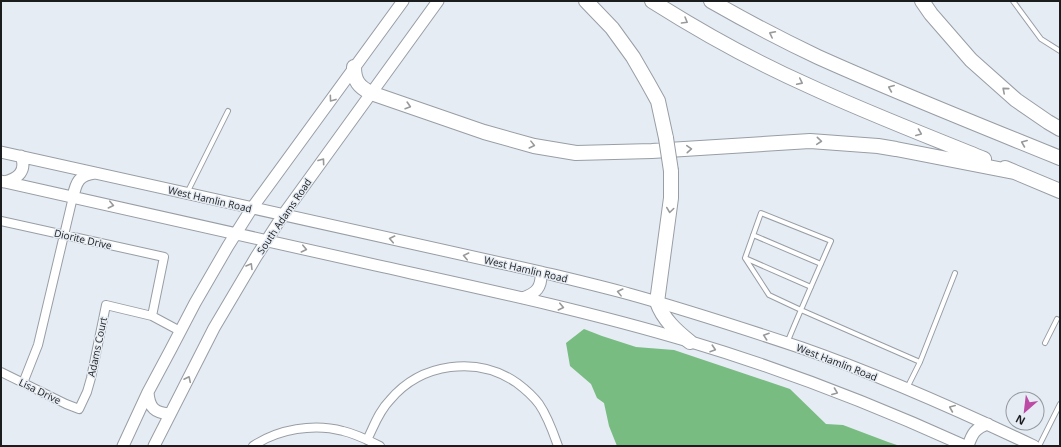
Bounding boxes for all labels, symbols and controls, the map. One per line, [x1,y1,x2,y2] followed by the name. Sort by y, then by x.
[681,17,688,24] one-way arrow
[769,32,777,39] one-way arrow
[795,77,803,85] one-way arrow
[887,85,895,93] one-way arrow
[1003,88,1010,95] one-way arrow
[329,95,336,102] one-way arrow
[404,101,411,110] one-way arrow
[915,128,923,136] one-way arrow
[816,137,822,146] one-way arrow
[1020,139,1027,147] one-way arrow
[529,141,535,149] one-way arrow
[686,144,692,153] one-way arrow
[317,158,324,165] one-way arrow
[253,175,315,257] street label: South Adams Road
[167,183,253,215] street label: West Hamlin Road
[107,201,114,209] one-way arrow
[666,207,675,213] one-way arrow
[53,226,114,253] street label: Diorite Drive
[389,236,396,244] one-way arrow
[301,244,307,252] one-way arrow
[463,252,469,260] one-way arrow
[483,253,569,285] street label: West Hamlin Road
[246,263,253,270] one-way arrow
[616,288,623,296] one-way arrow
[557,302,564,310] one-way arrow
[84,315,110,378] street label: Adams Court
[762,332,769,341] one-way arrow
[795,340,879,384] street label: West Hamlin Road
[709,344,716,353] one-way arrow
[17,375,64,407] street label: Lisa Drive
[183,376,190,384] one-way arrow
[832,387,839,395] one-way arrow
[1005,391,1045,431] north arrow
[949,405,956,413] one-way arrow
[1013,412,1028,429] text: N

